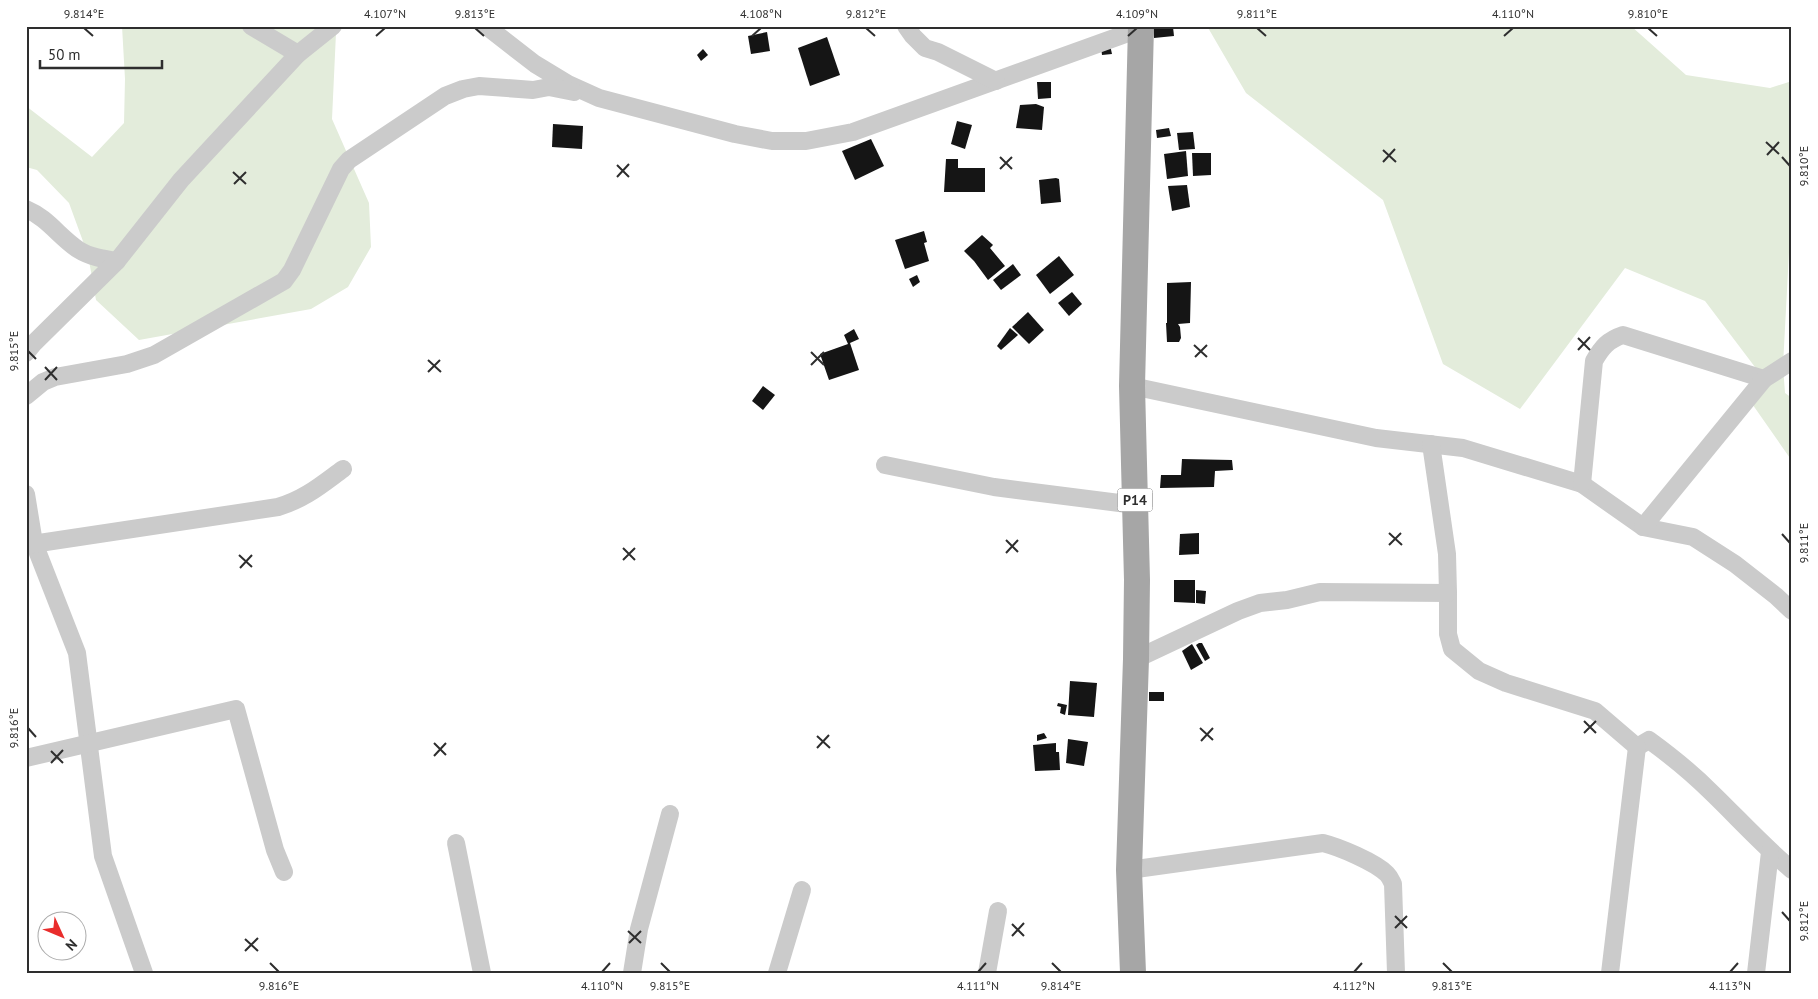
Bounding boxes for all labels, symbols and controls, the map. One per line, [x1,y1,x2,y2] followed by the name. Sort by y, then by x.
[64,6,104,21] text: 9.814°E
[364,6,406,21] text: 4.107°N
[455,6,495,21] text: 9.813°E
[740,6,782,21] text: 4.108°N
[846,6,886,21] text: 9.812°E
[1116,6,1158,21] text: 4.109°N
[1237,6,1277,21] text: 9.811°E
[1492,6,1534,21] text: 4.110°N
[1628,6,1668,21] text: 9.810°E
[40,38,162,70] scale bar
[48,45,81,64] text: 50 m
[1796,146,1811,186] text: 9.810°E
[6,331,21,371] text: 9.815°E
[1118,488,1152,512] road number: P14
[1796,523,1811,563] text: 9.811°E
[6,708,21,748] text: 9.816°E
[1796,901,1811,941] text: 9.812°E
[38,912,88,962] north arrow
[62,935,81,955] text: N
[259,978,299,993] text: 9.816°E
[581,978,623,993] text: 4.110°N
[650,978,690,993] text: 9.815°E
[957,978,999,993] text: 4.111°N
[1041,978,1081,993] text: 9.814°E
[1333,978,1375,993] text: 4.112°N
[1432,978,1472,993] text: 9.813°E
[1709,978,1751,993] text: 4.113°N

